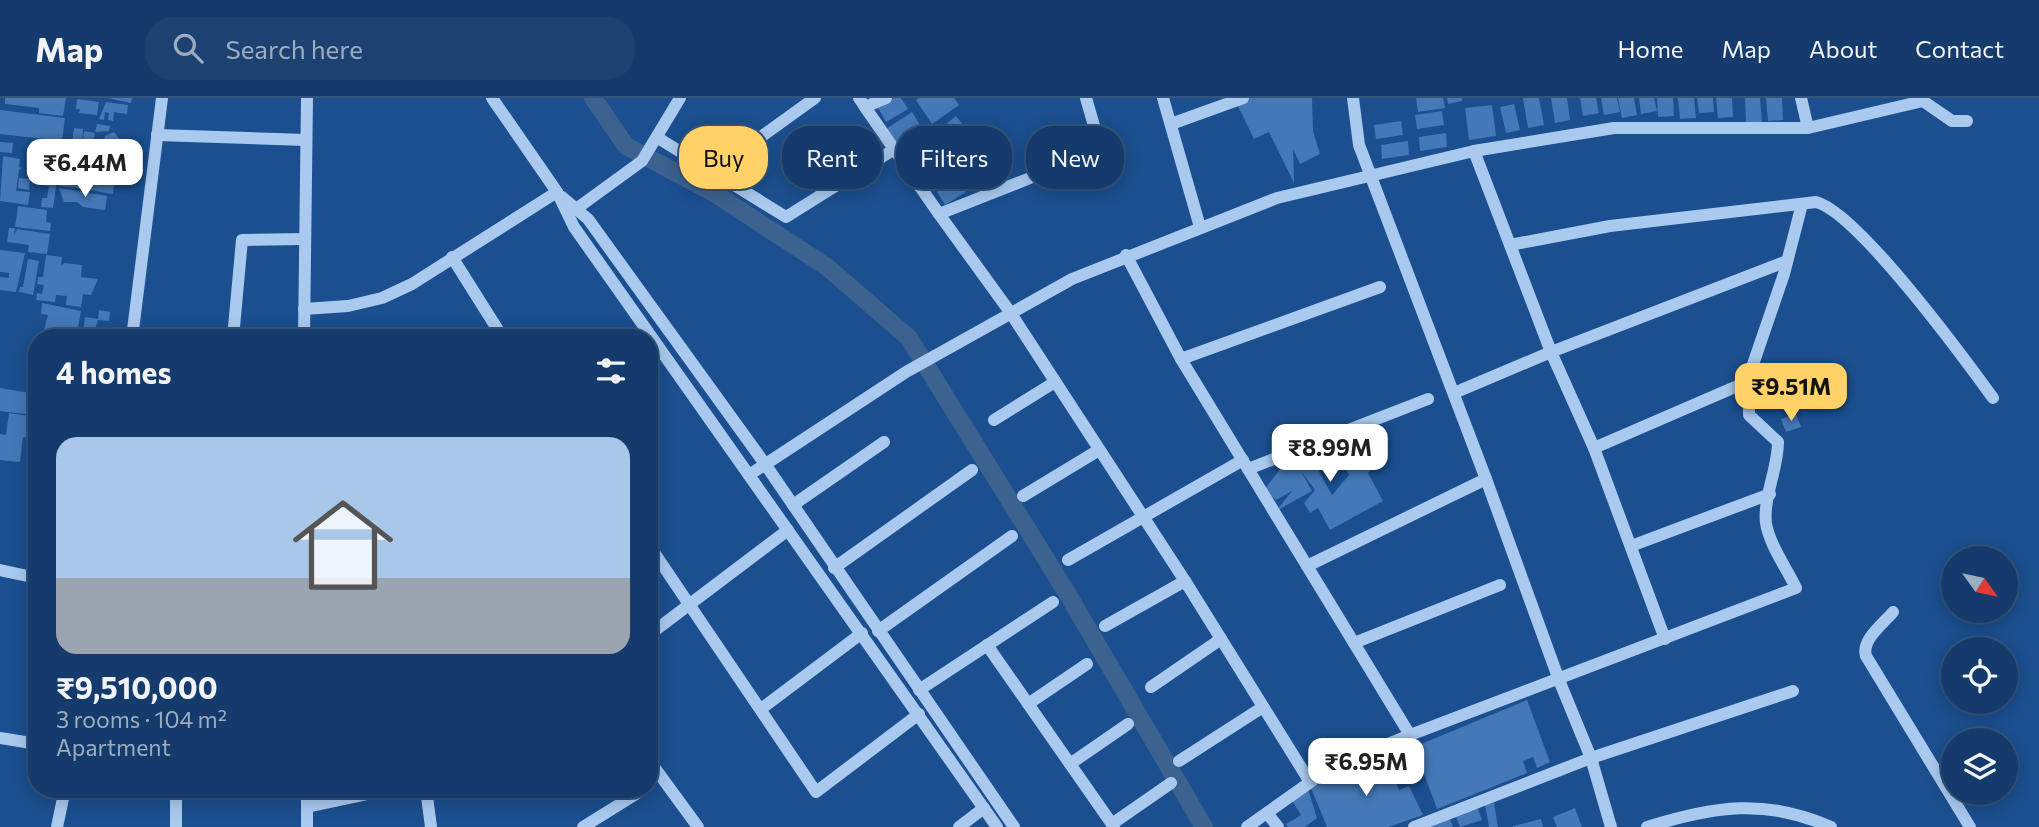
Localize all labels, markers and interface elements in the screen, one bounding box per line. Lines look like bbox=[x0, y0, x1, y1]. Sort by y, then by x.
search box bbox=[145, 17, 635, 80]
text: Map bbox=[35, 28, 103, 69]
icon: search bbox=[169, 29, 207, 67]
text: Search here bbox=[225, 33, 363, 64]
text: Home bbox=[1618, 34, 1684, 63]
text: Map bbox=[1722, 34, 1771, 63]
text: About bbox=[1809, 34, 1877, 63]
text: Contact bbox=[1915, 34, 2004, 63]
chip: Buy bbox=[679, 126, 768, 189]
chip: Rent bbox=[782, 126, 882, 189]
chip: Filters bbox=[896, 126, 1012, 189]
chip: New bbox=[1026, 126, 1124, 189]
pin: ₹6.44M bbox=[28, 140, 142, 199]
text: ₹6.44M bbox=[43, 148, 127, 176]
icon: filters bbox=[592, 352, 630, 390]
text: 4 homes bbox=[56, 353, 171, 390]
pin: ₹9.51M bbox=[1734, 364, 1848, 423]
text: ₹9.51M bbox=[1751, 372, 1831, 400]
pin: ₹8.99M bbox=[1273, 424, 1387, 484]
text: ₹8.99M bbox=[1288, 433, 1372, 461]
icon: home bbox=[280, 482, 406, 608]
north arrow bbox=[1941, 546, 2018, 623]
map controls bbox=[1941, 546, 2018, 805]
button: locate bbox=[1941, 637, 2018, 714]
text: ₹9,510,000 bbox=[56, 668, 218, 705]
text: 3 rooms · 104 m² bbox=[56, 705, 227, 733]
button: layers bbox=[1941, 728, 2018, 805]
text: Apartment bbox=[56, 733, 171, 761]
pin: ₹6.95M bbox=[1309, 738, 1423, 798]
text: ₹6.95M bbox=[1324, 747, 1408, 775]

